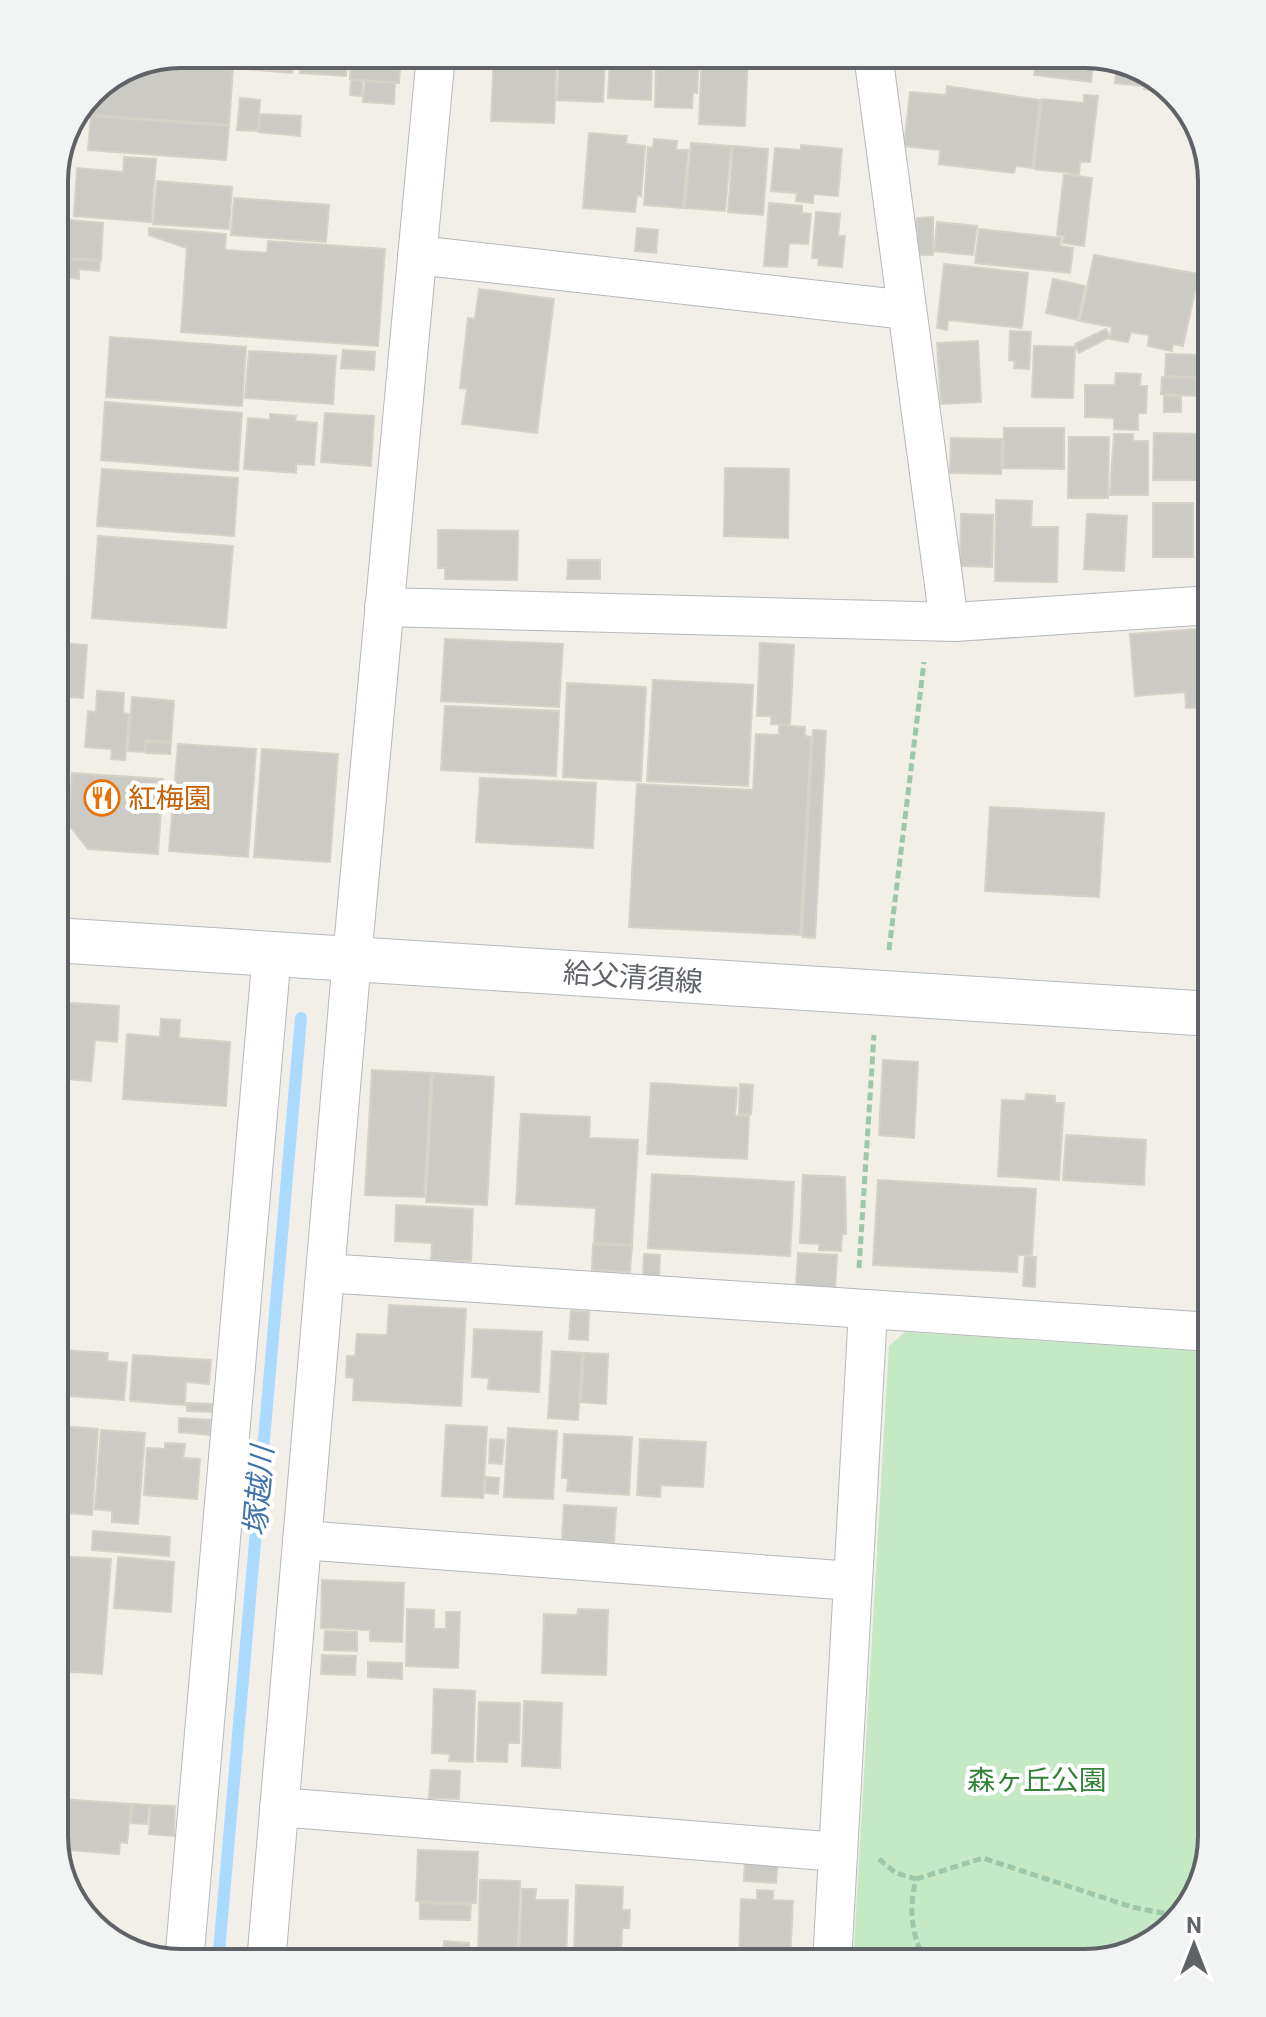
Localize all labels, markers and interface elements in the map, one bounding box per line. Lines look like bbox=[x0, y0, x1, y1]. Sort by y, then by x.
restaurant icon: 紅梅園 bbox=[83, 779, 121, 817]
place label: 紅梅園 bbox=[128, 782, 212, 815]
street label: 給父清須線 bbox=[562, 956, 704, 999]
water label: 塚越川 bbox=[237, 1442, 280, 1537]
park label: 森ヶ丘公園 bbox=[967, 1764, 1107, 1797]
north arrow bbox=[1154, 1905, 1234, 1985]
text: N bbox=[1186, 1913, 1202, 1938]

